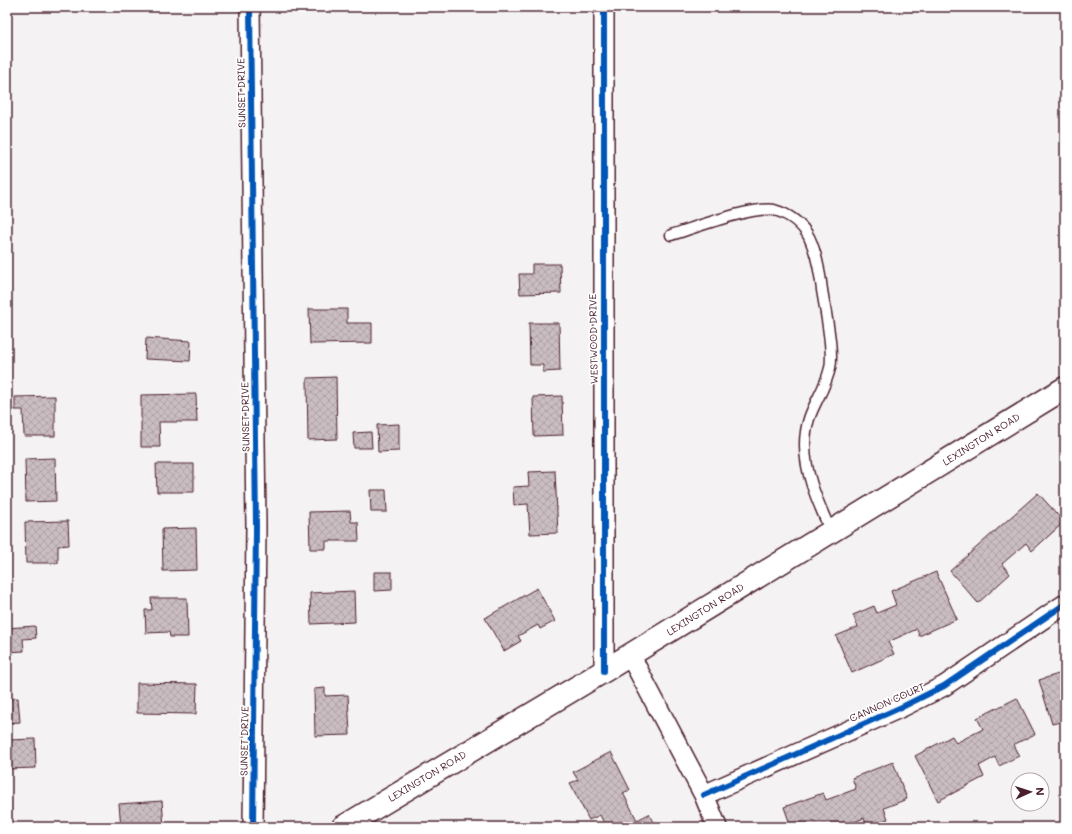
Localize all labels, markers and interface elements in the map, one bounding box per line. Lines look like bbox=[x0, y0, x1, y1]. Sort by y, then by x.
street label: SUNSET DRIVE bbox=[233, 58, 249, 128]
street label: WESTWOOD DRIVE bbox=[585, 294, 601, 384]
street label: SUNSET DRIVE bbox=[237, 382, 253, 452]
street label: LEXINGTON ROAD bbox=[940, 409, 1023, 469]
street label: LEXINGTON ROAD bbox=[664, 579, 747, 639]
street label: CANNON COURT bbox=[847, 679, 927, 725]
street label: SUNSET DRIVE bbox=[236, 706, 252, 776]
street label: LEXINGTON ROAD bbox=[385, 747, 469, 805]
north arrow bbox=[1010, 772, 1050, 812]
text: N bbox=[1033, 787, 1048, 796]

